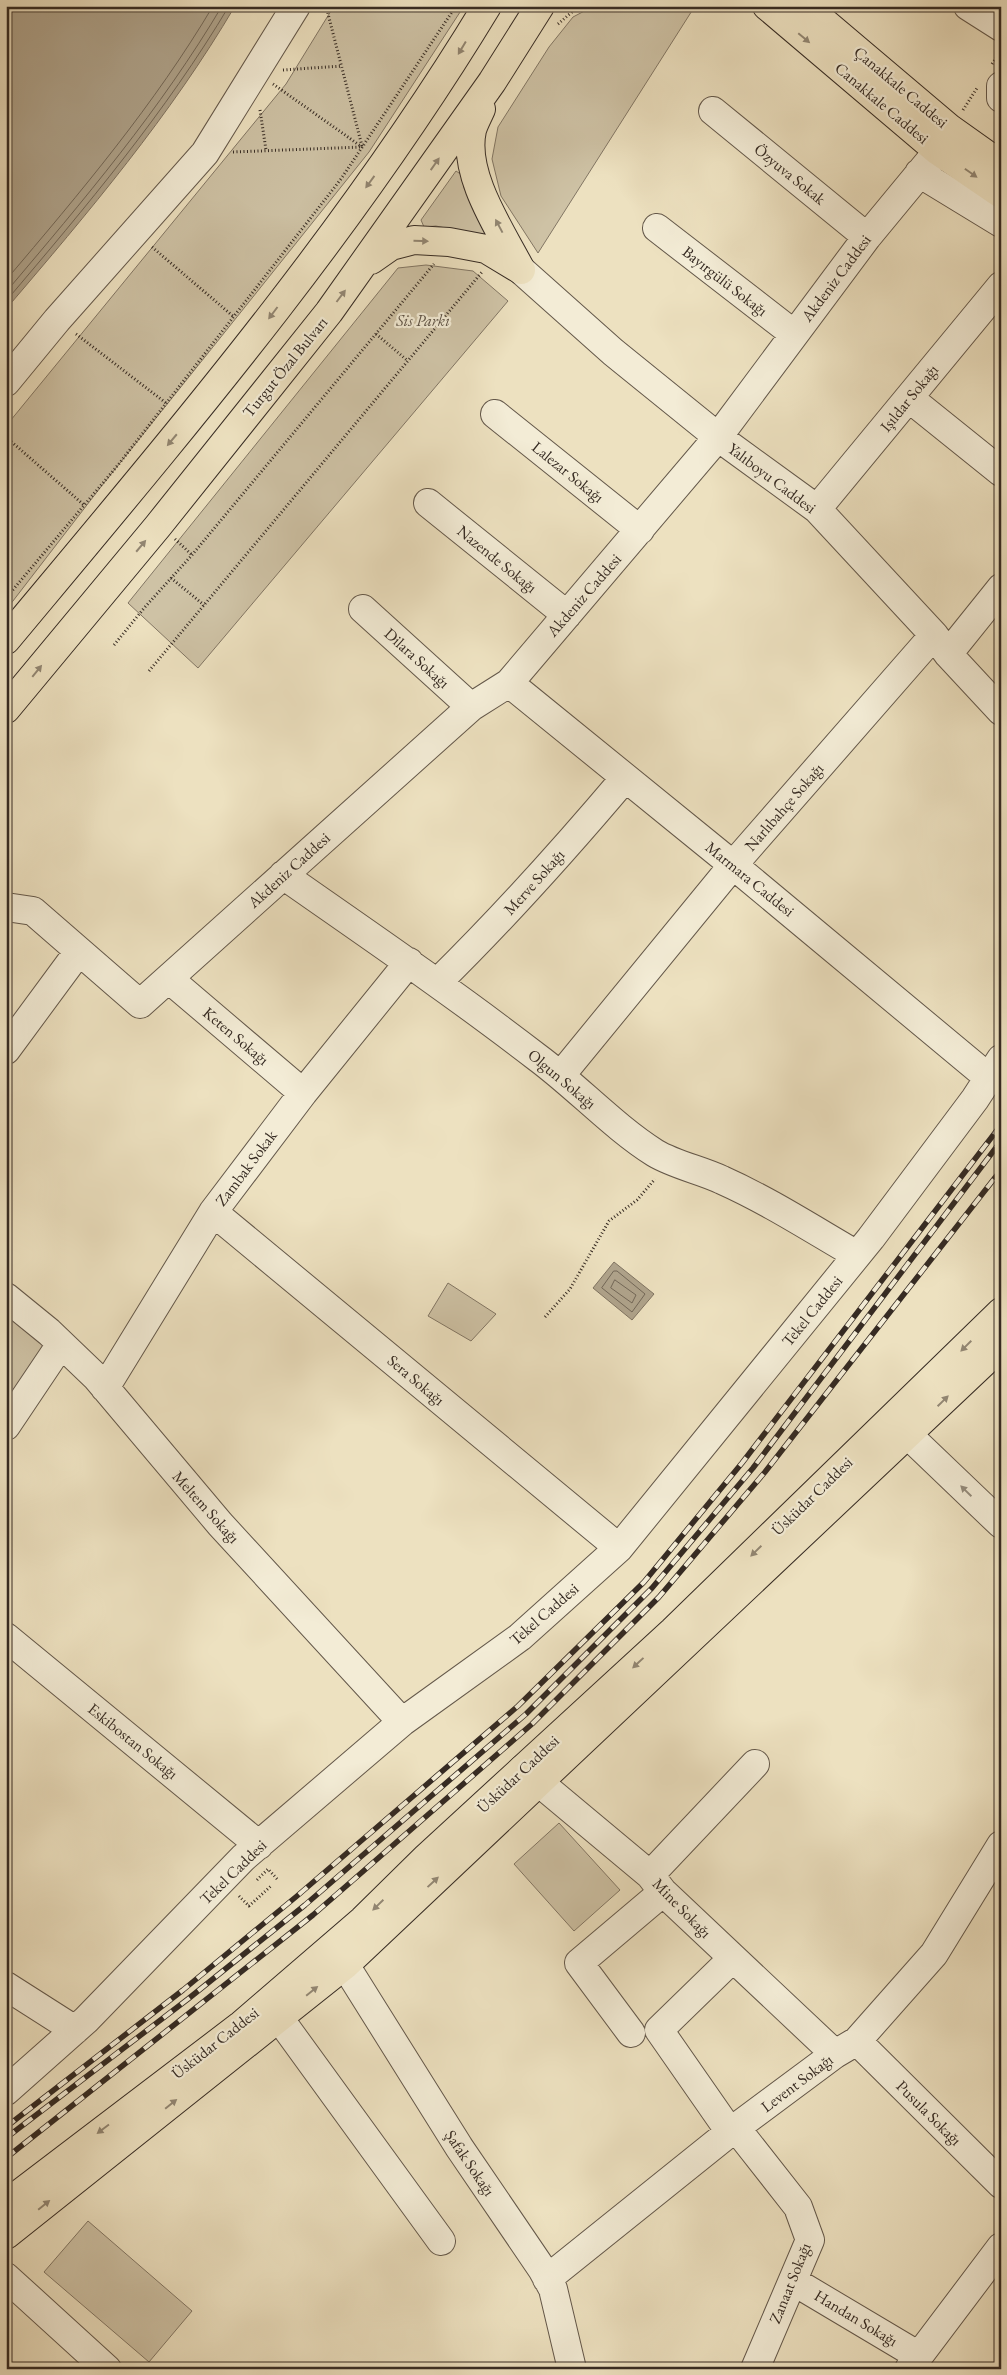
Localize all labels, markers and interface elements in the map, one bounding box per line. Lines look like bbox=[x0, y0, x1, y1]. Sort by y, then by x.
one-way arrow bbox=[797, 32, 810, 43]
one-way arrow bbox=[457, 41, 466, 54]
street label: Çanakkale Caddesi bbox=[850, 42, 952, 133]
street label: Canakkale Caddesi bbox=[831, 58, 933, 149]
street label: Özyuva Sokak bbox=[750, 139, 831, 210]
one-way arrow bbox=[430, 157, 440, 170]
one-way arrow bbox=[964, 168, 977, 178]
one-way arrow bbox=[365, 175, 376, 188]
one-way arrow bbox=[494, 219, 503, 233]
street label: Akdeniz Caddesi bbox=[796, 230, 876, 327]
one-way arrow bbox=[413, 237, 429, 245]
street label: Bayırgülü Sokağı bbox=[678, 241, 772, 321]
one-way arrow bbox=[335, 290, 346, 303]
one-way arrow bbox=[268, 306, 279, 319]
park label: Sis Parkı bbox=[395, 310, 450, 331]
street label: Turgut Özal Bulvarı bbox=[238, 312, 332, 422]
street label: Işıldar Sokağı bbox=[875, 360, 943, 436]
one-way arrow bbox=[167, 433, 178, 446]
street label: Lalezar Sokağı bbox=[528, 437, 608, 507]
street label: Yalıboyu Caddesi bbox=[724, 438, 820, 518]
street label: Nazende Sokağı bbox=[453, 520, 541, 598]
one-way arrow bbox=[135, 541, 147, 553]
street label: Akdeniz Caddesi bbox=[541, 549, 626, 642]
street label: Dilara Sokağı bbox=[380, 623, 454, 693]
one-way arrow bbox=[32, 665, 43, 678]
street label: Narlıbahçe Sokağı bbox=[740, 758, 828, 855]
street label: Akdeniz Caddesi bbox=[243, 827, 335, 913]
street label: Marmara Caddesi bbox=[701, 837, 799, 921]
street label: Merve Sokağı bbox=[499, 845, 569, 919]
street label: Keten Sokağı bbox=[199, 1002, 273, 1070]
street label: Olgun Sokağı bbox=[523, 1044, 601, 1114]
street label: Zambak Sokak bbox=[211, 1125, 282, 1210]
street label: Tekel Caddesi bbox=[777, 1271, 847, 1351]
one-way arrow bbox=[960, 1340, 972, 1352]
street label: Sera Sokağı bbox=[383, 1350, 449, 1410]
one-way arrow bbox=[936, 1396, 948, 1408]
street label: Üsküdar Caddesi bbox=[767, 1452, 857, 1540]
street label: Meltem Sokağı bbox=[168, 1466, 244, 1548]
one-way arrow bbox=[960, 1485, 972, 1497]
one-way arrow bbox=[750, 1545, 762, 1557]
street label: Tekel Caddesi bbox=[505, 1578, 583, 1650]
one-way arrow bbox=[633, 1657, 645, 1669]
street label: Eskibostan Sokağı bbox=[84, 1698, 182, 1784]
street label: Üsküdar Caddesi bbox=[472, 1730, 564, 1818]
street label: Tekel Caddesi bbox=[195, 1835, 271, 1909]
street label: Mine Sokağı bbox=[648, 1873, 716, 1943]
one-way arrow bbox=[426, 1876, 438, 1888]
one-way arrow bbox=[373, 1899, 385, 1911]
one-way arrow bbox=[305, 1986, 318, 1997]
street label: Üsküdar Caddesi bbox=[167, 2002, 263, 2084]
street label: Levent Sokağı bbox=[757, 2049, 837, 2117]
street label: Pusula Sokağı bbox=[892, 2076, 966, 2150]
one-way arrow bbox=[165, 2098, 178, 2109]
one-way arrow bbox=[96, 2124, 110, 2134]
street label: Şafak Sokağı bbox=[440, 2126, 500, 2200]
one-way arrow bbox=[38, 2200, 51, 2210]
street label: Zanaat Sokağı bbox=[764, 2239, 816, 2327]
street label: Handan Sokağı bbox=[810, 2285, 902, 2351]

